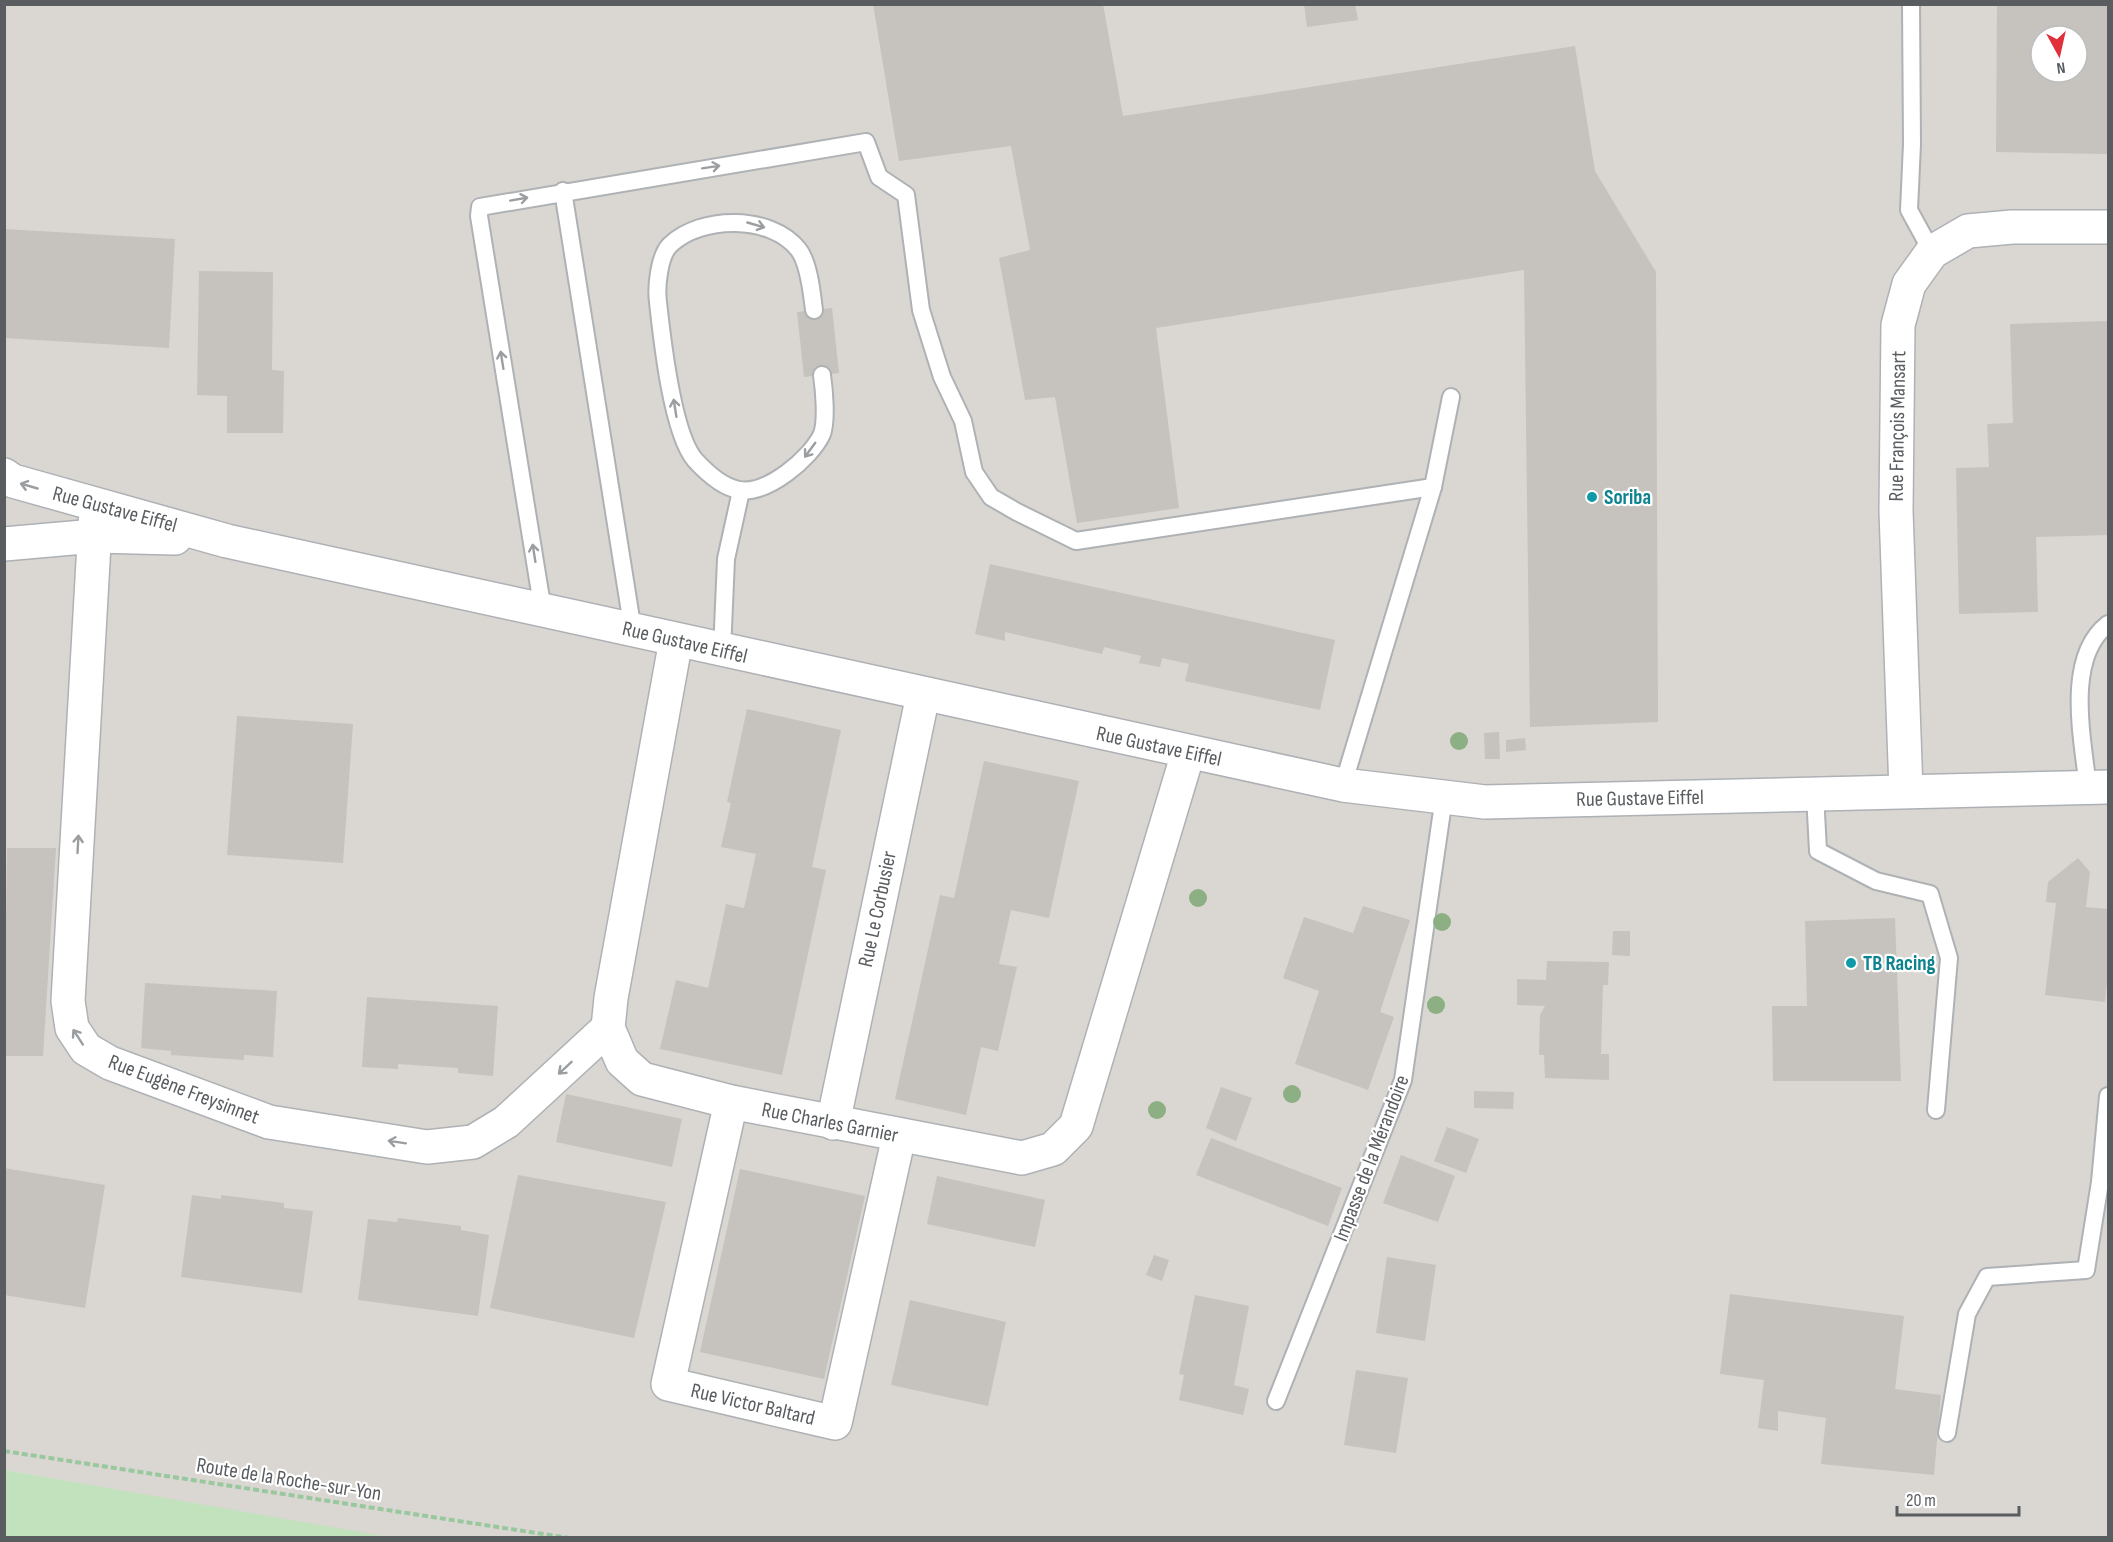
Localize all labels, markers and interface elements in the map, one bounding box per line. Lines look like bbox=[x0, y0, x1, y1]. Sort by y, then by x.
north arrow bbox=[2029, 24, 2089, 84]
text: N bbox=[2055, 57, 2066, 77]
one-way arrow bbox=[701, 162, 721, 173]
one-way arrow bbox=[508, 193, 528, 204]
one-way arrow bbox=[746, 220, 765, 231]
one-way arrow bbox=[497, 351, 508, 371]
street label: Rue François Mansart bbox=[1884, 351, 1911, 501]
one-way arrow bbox=[669, 399, 680, 419]
one-way arrow bbox=[803, 442, 816, 458]
one-way arrow bbox=[20, 480, 39, 491]
street label: Rue Gustave Eiffel bbox=[50, 481, 180, 538]
place label: Soriba bbox=[1604, 485, 1651, 510]
marker: Soriba bbox=[1585, 490, 1599, 504]
one-way arrow bbox=[528, 543, 539, 563]
street label: Rue Gustave Eiffel bbox=[620, 616, 750, 669]
street label: Rue Gustave Eiffel bbox=[1094, 721, 1224, 772]
street label: Rue Gustave Eiffel bbox=[1576, 785, 1704, 812]
one-way arrow bbox=[72, 834, 83, 854]
street label: Rue Le Corbusier bbox=[853, 849, 902, 969]
place label: TB Racing bbox=[1863, 951, 1936, 976]
marker: TB Racing bbox=[1844, 956, 1858, 970]
one-way arrow bbox=[72, 1029, 84, 1045]
street label: Rue Eugène Freysinnet bbox=[105, 1049, 263, 1130]
one-way arrow bbox=[558, 1061, 573, 1075]
street label: Impasse de la Mérandoire bbox=[1328, 1071, 1415, 1245]
street label: Rue Charles Garnier bbox=[759, 1097, 900, 1148]
one-way arrow bbox=[388, 1137, 408, 1148]
street label: Rue Victor Baltard bbox=[688, 1378, 817, 1431]
street label: Route de la Roche-sur-Yon bbox=[195, 1453, 383, 1506]
scale bar bbox=[1897, 1479, 2018, 1517]
text: 20 m bbox=[1906, 1490, 1936, 1511]

